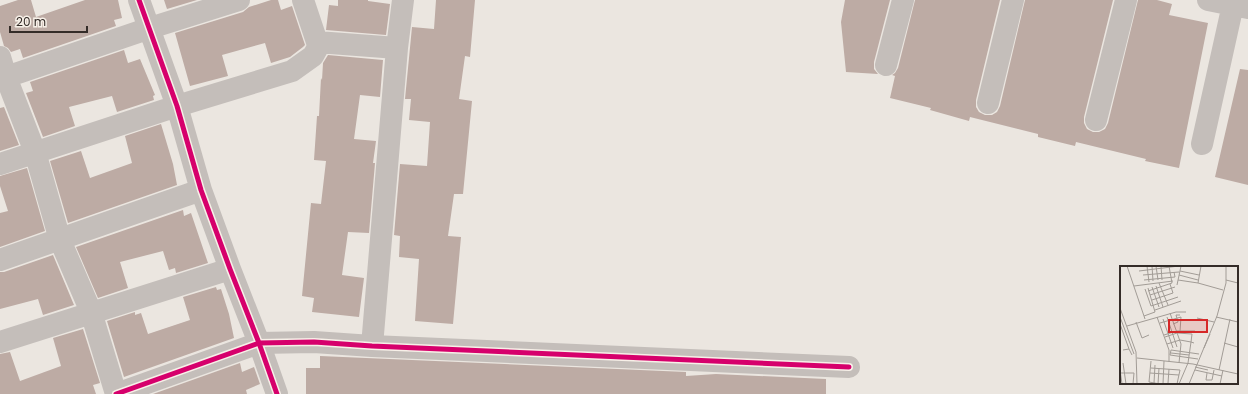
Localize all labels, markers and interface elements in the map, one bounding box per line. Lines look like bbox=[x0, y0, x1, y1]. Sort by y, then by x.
scale bar bbox=[10, 8, 87, 34]
text: 20 m bbox=[16, 13, 46, 30]
inset map bbox=[1120, 266, 1238, 384]

